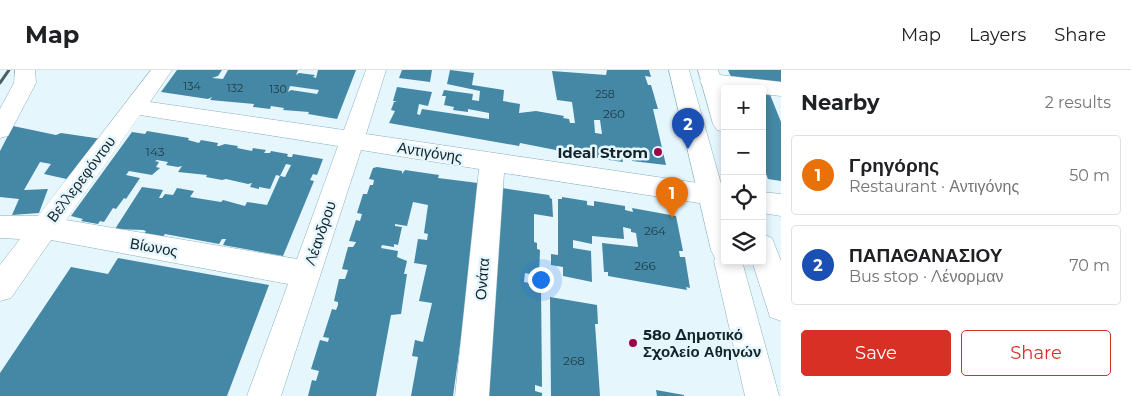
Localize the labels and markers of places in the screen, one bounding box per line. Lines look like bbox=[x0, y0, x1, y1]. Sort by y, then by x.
pin: 2 bbox=[672, 108, 704, 149]
place label: Ideal Strom bbox=[557, 143, 648, 162]
marker: Ideal Strom bbox=[652, 146, 664, 158]
pin: 1 bbox=[656, 177, 688, 218]
place label: 58ο Δημοτικό Σχολείο Αθηνών bbox=[643, 325, 761, 361]
marker: 58ο Δημοτικό Σχολείο Αθηνών bbox=[627, 337, 639, 349]

